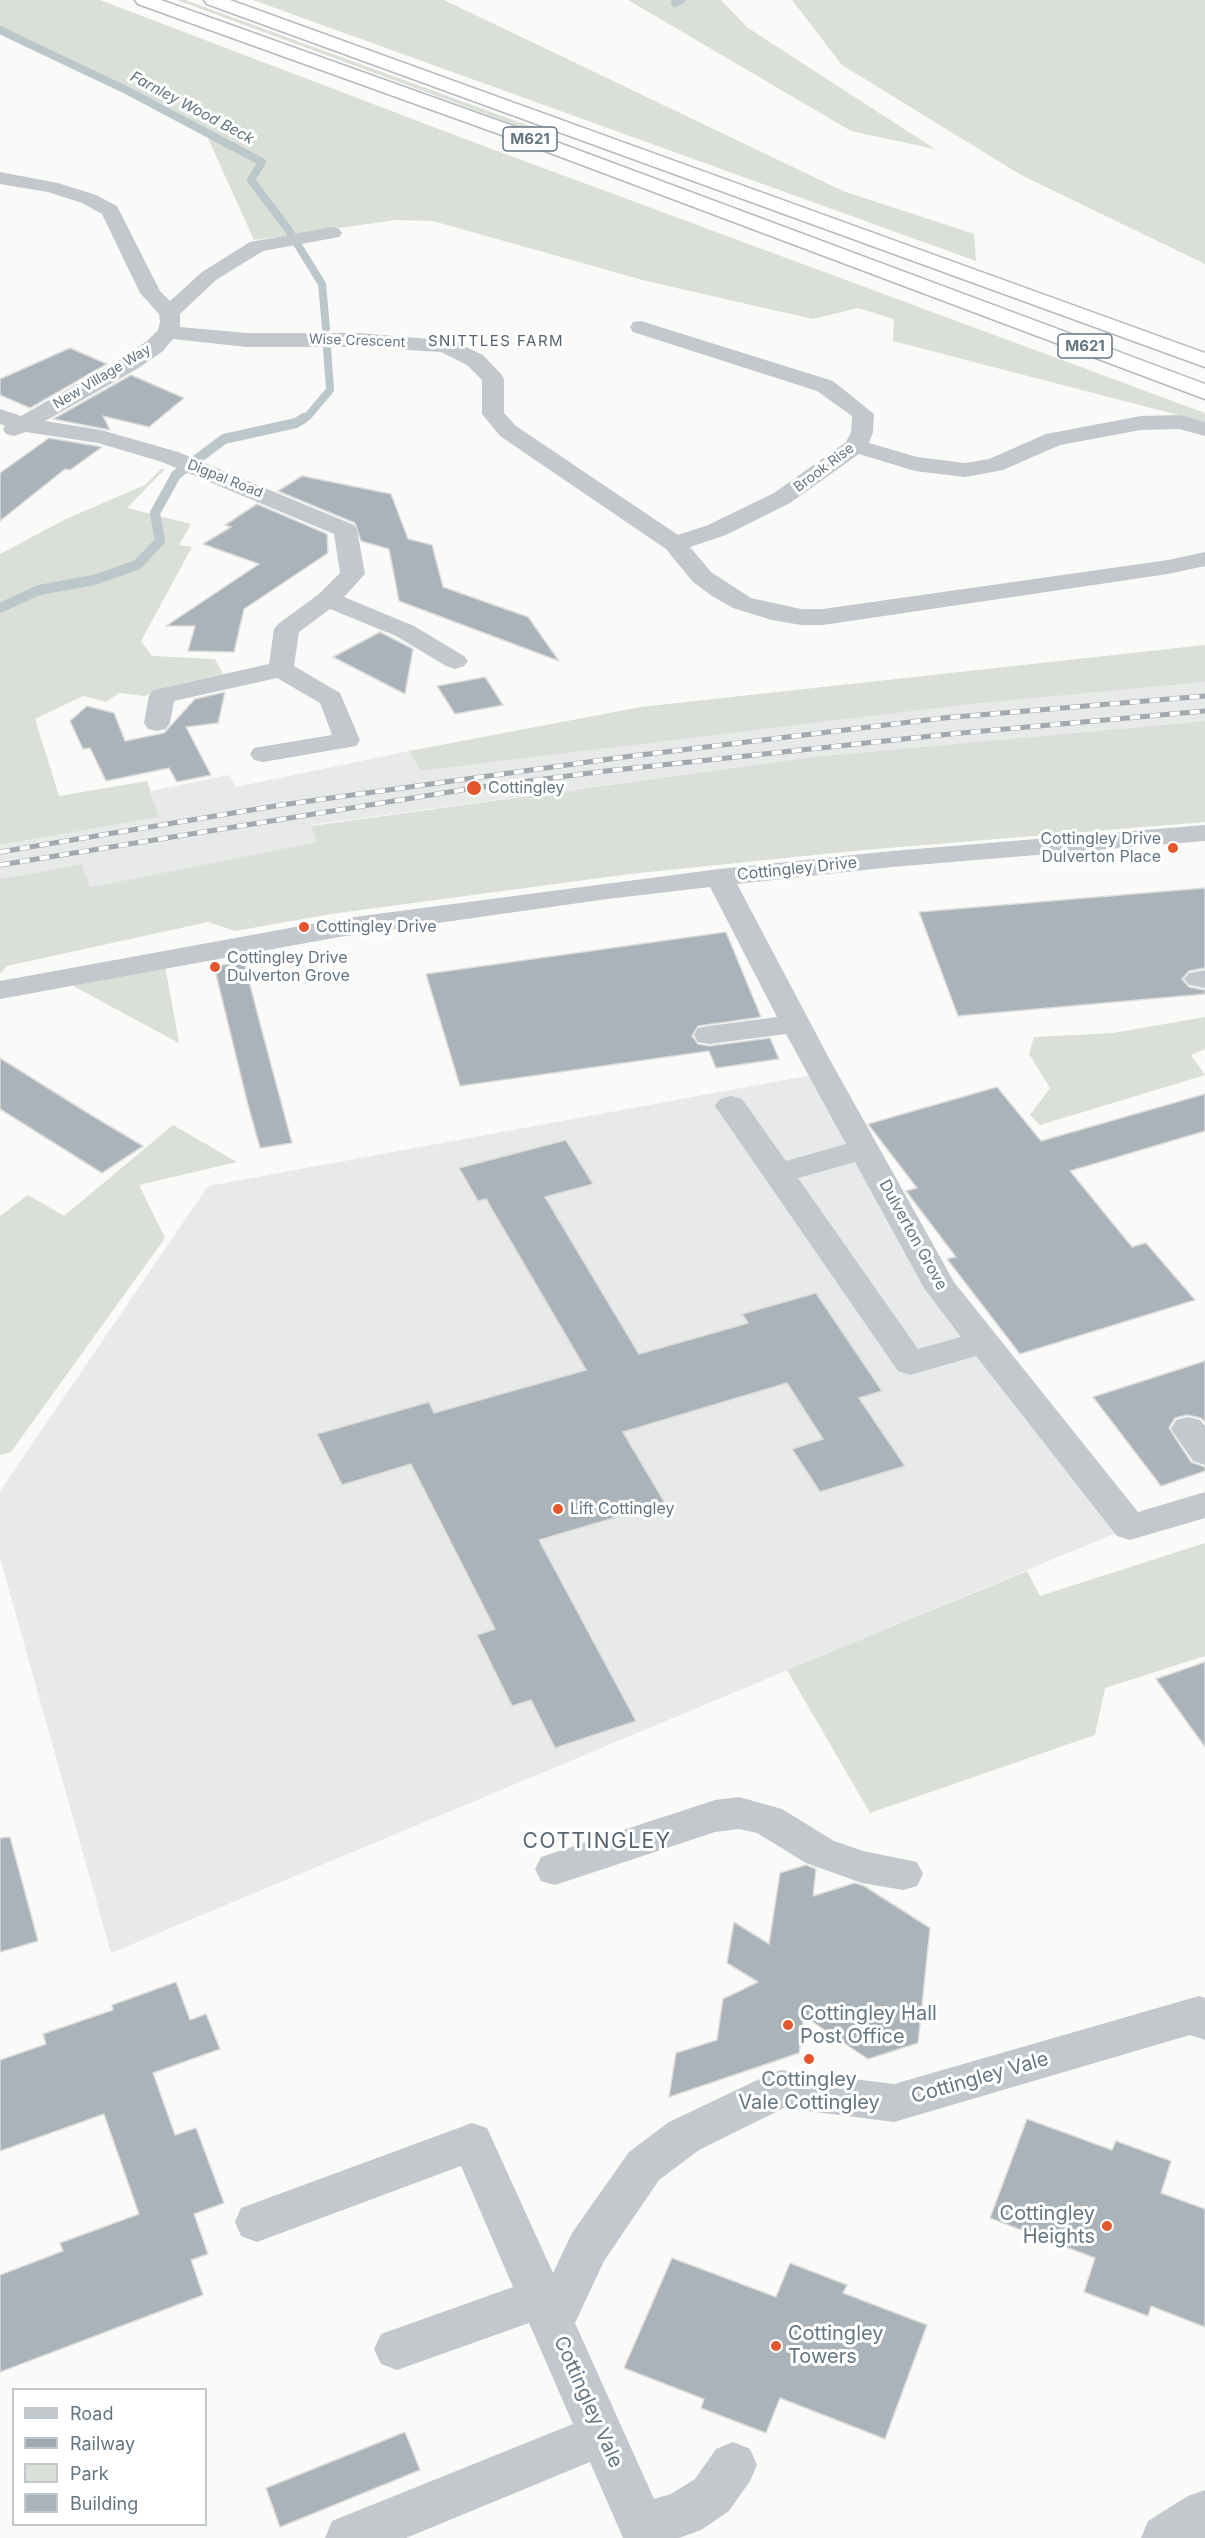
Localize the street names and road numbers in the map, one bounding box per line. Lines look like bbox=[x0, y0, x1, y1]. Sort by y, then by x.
road number: M621 bbox=[503, 127, 557, 151]
street label: Wise Crescent bbox=[308, 331, 406, 351]
road number: M621 bbox=[1058, 334, 1112, 358]
street label: New Village Way bbox=[50, 341, 154, 413]
street label: Brook Rise bbox=[791, 440, 857, 496]
street label: Digpal Road bbox=[185, 456, 265, 502]
street label: Cottingley Drive bbox=[736, 853, 858, 885]
street label: Dulverton Grove bbox=[875, 1177, 951, 1293]
street label: Cottingley Vale bbox=[909, 2047, 1051, 2109]
street label: Cottingley Vale bbox=[548, 2332, 628, 2472]

